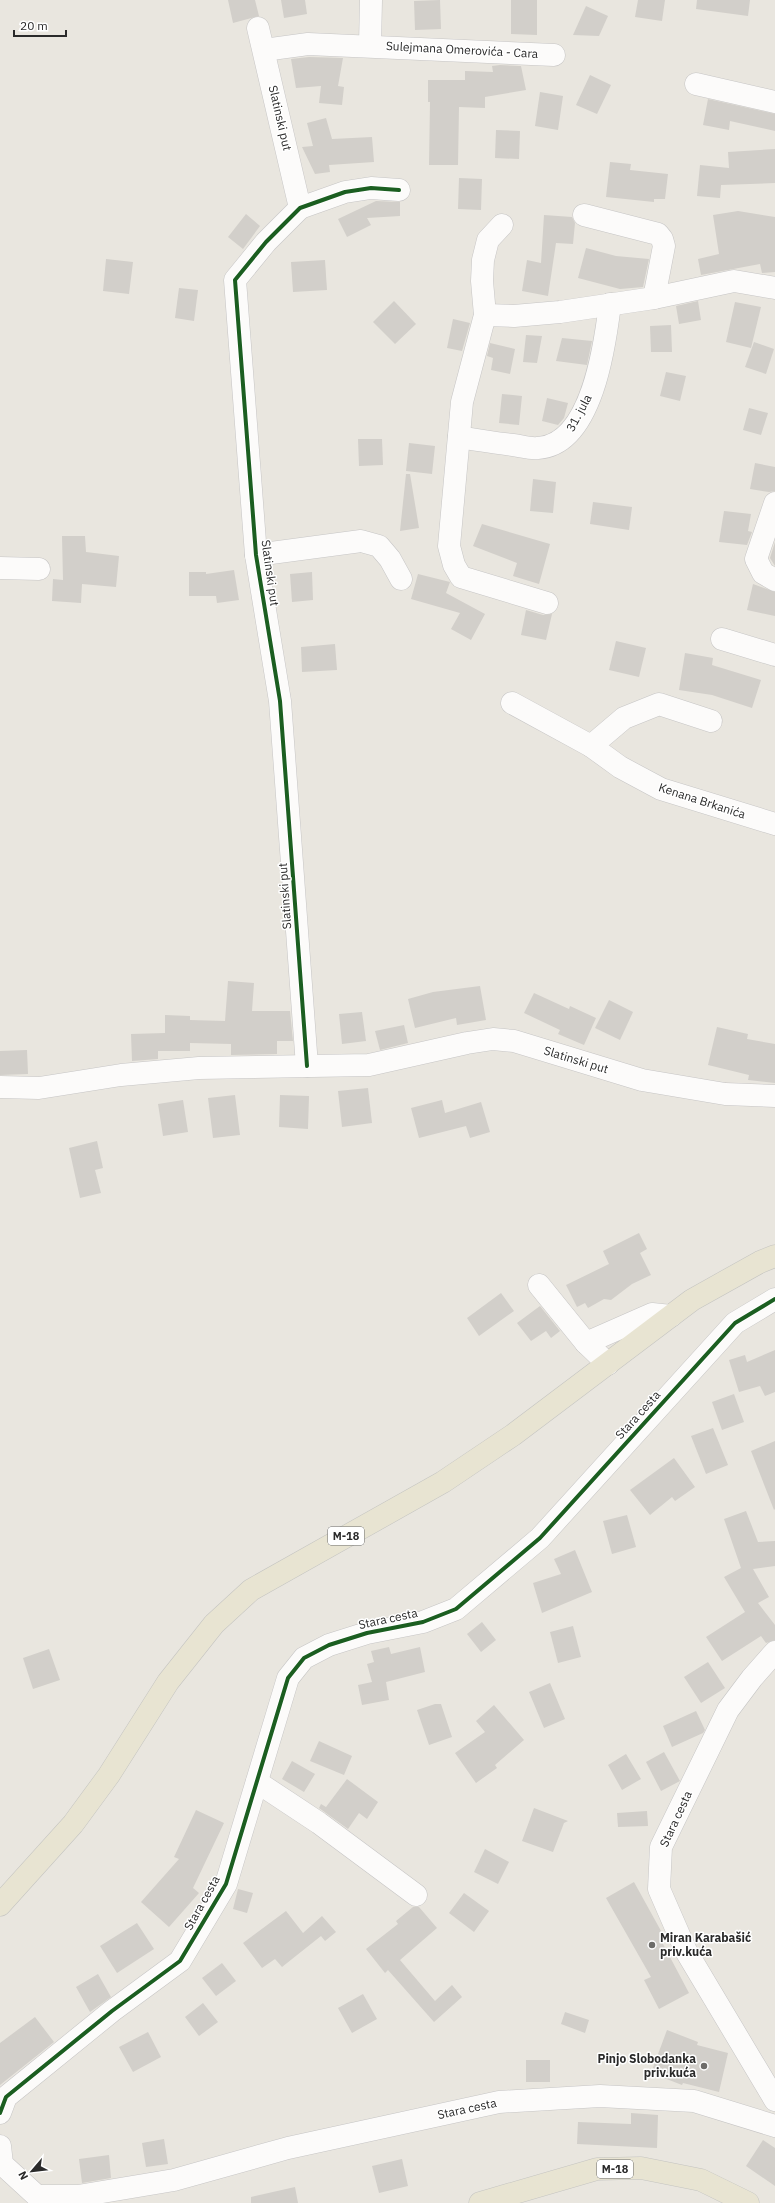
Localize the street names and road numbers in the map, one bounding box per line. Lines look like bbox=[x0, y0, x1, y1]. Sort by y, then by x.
street label: Sulejmana Omerovića - Cara bbox=[385, 38, 539, 61]
street label: Slatinski put bbox=[266, 84, 295, 152]
street label: 31. jula bbox=[563, 391, 595, 434]
street label: Slatinski put bbox=[258, 539, 283, 607]
street label: Kenana Brkanića bbox=[657, 779, 748, 822]
street label: Slatinski put bbox=[275, 862, 294, 930]
street label: Slatinski put bbox=[542, 1043, 610, 1076]
street label: Stara cesta bbox=[612, 1387, 664, 1442]
road number: M-18 bbox=[328, 1527, 364, 1545]
street label: Stara cesta bbox=[357, 1605, 419, 1632]
street label: Stara cesta bbox=[656, 1788, 695, 1849]
street label: Stara cesta bbox=[180, 1872, 223, 1933]
street label: Stara cesta bbox=[436, 2095, 498, 2122]
road number: M-18 bbox=[597, 2160, 633, 2178]

